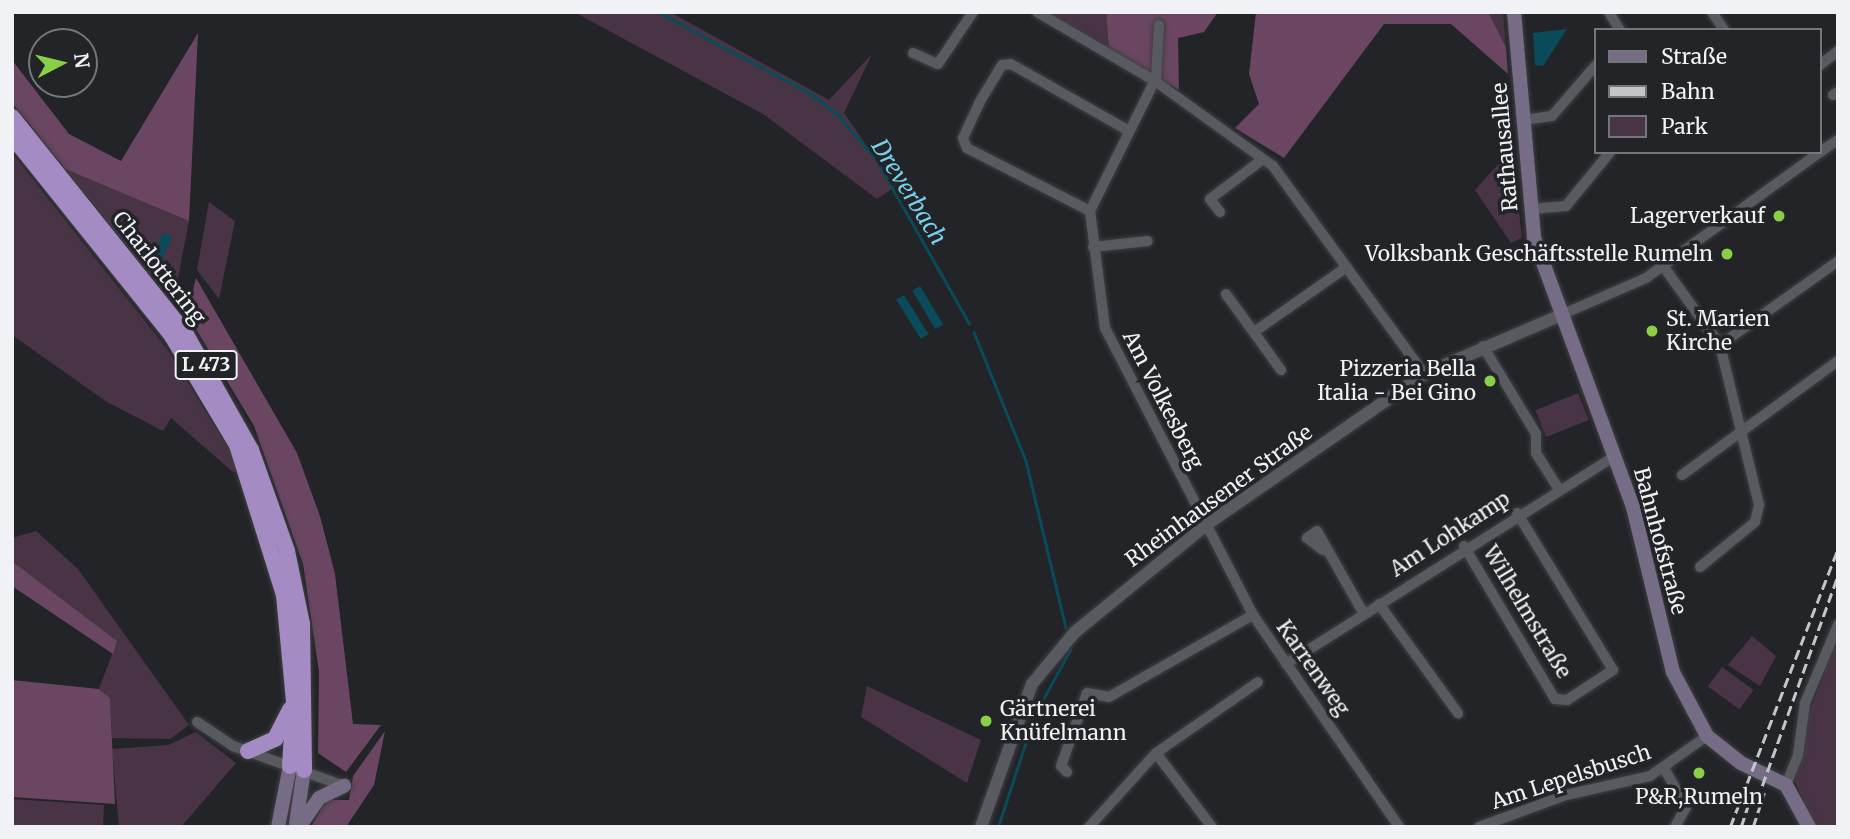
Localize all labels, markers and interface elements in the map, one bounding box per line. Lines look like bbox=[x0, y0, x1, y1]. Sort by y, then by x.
north arrow bbox=[28, 28, 98, 98]
legend bbox=[1594, 28, 1822, 154]
text: Straße bbox=[1661, 43, 1727, 70]
text: N bbox=[69, 52, 95, 70]
text: Bahn bbox=[1661, 78, 1715, 105]
street label: Rathausallee bbox=[1487, 82, 1523, 212]
text: Park bbox=[1661, 113, 1708, 140]
water label: Dreverbach bbox=[866, 134, 952, 250]
place label: Lagerverkauf bbox=[1630, 203, 1765, 229]
street label: Charlottering bbox=[107, 207, 211, 329]
marker: Lagerverkauf bbox=[1771, 208, 1787, 224]
place label: Volksbank Geschäftsstelle Rumeln bbox=[1365, 241, 1713, 267]
marker: Volksbank Geschäftsstelle Rumeln bbox=[1719, 246, 1735, 262]
place label: St. Marien Kirche bbox=[1666, 306, 1770, 356]
marker: St. Marien Kirche bbox=[1644, 323, 1660, 339]
street label: Am Volkesberg bbox=[1117, 327, 1209, 473]
road number: L 473 bbox=[174, 350, 238, 380]
place label: Pizzeria Bella Italia - Bei Gino bbox=[1317, 356, 1476, 406]
marker: Pizzeria Bella Italia - Bei Gino bbox=[1482, 373, 1498, 389]
street label: Rheinhausener Straße bbox=[1121, 420, 1317, 572]
street label: Bahnhofstraße bbox=[1628, 465, 1692, 617]
street label: Am Lohkamp bbox=[1385, 486, 1515, 582]
street label: Wilhelmstraße bbox=[1478, 541, 1576, 683]
street label: Karrenweg bbox=[1271, 615, 1355, 721]
place label: Gärtnerei Knüfelmann bbox=[1000, 696, 1127, 746]
marker: Gärtnerei Knüfelmann bbox=[978, 713, 994, 729]
street label: Am Lepelsbusch bbox=[1488, 739, 1654, 815]
marker: P&R,Rumeln bbox=[1691, 765, 1707, 781]
place label: P&R,Rumeln bbox=[1635, 784, 1763, 810]

